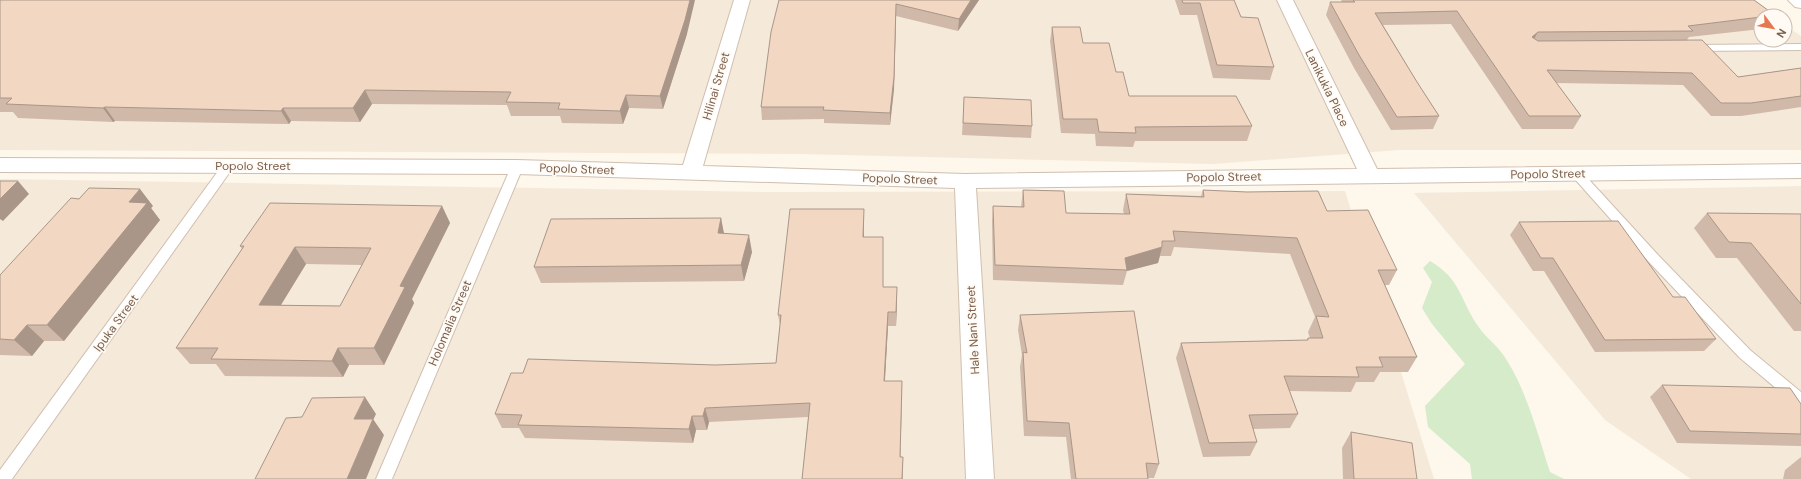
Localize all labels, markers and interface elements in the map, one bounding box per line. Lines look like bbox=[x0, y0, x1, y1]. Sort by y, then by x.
north arrow bbox=[1753, 8, 1793, 48]
text: N bbox=[1773, 26, 1790, 40]
street label: Lanikukia Place bbox=[1301, 47, 1353, 129]
street label: Hilinai Street bbox=[699, 50, 733, 122]
street label: Popolo Street bbox=[215, 158, 291, 174]
street label: Popolo Street bbox=[539, 160, 615, 178]
street label: Popolo Street bbox=[1510, 165, 1586, 183]
street label: Popolo Street bbox=[1186, 168, 1262, 186]
street label: Popolo Street bbox=[862, 170, 938, 188]
street label: Holomalia Street bbox=[425, 277, 475, 368]
street label: Hale Nani Street bbox=[963, 285, 983, 375]
street label: Ipuka Street bbox=[90, 291, 142, 355]

